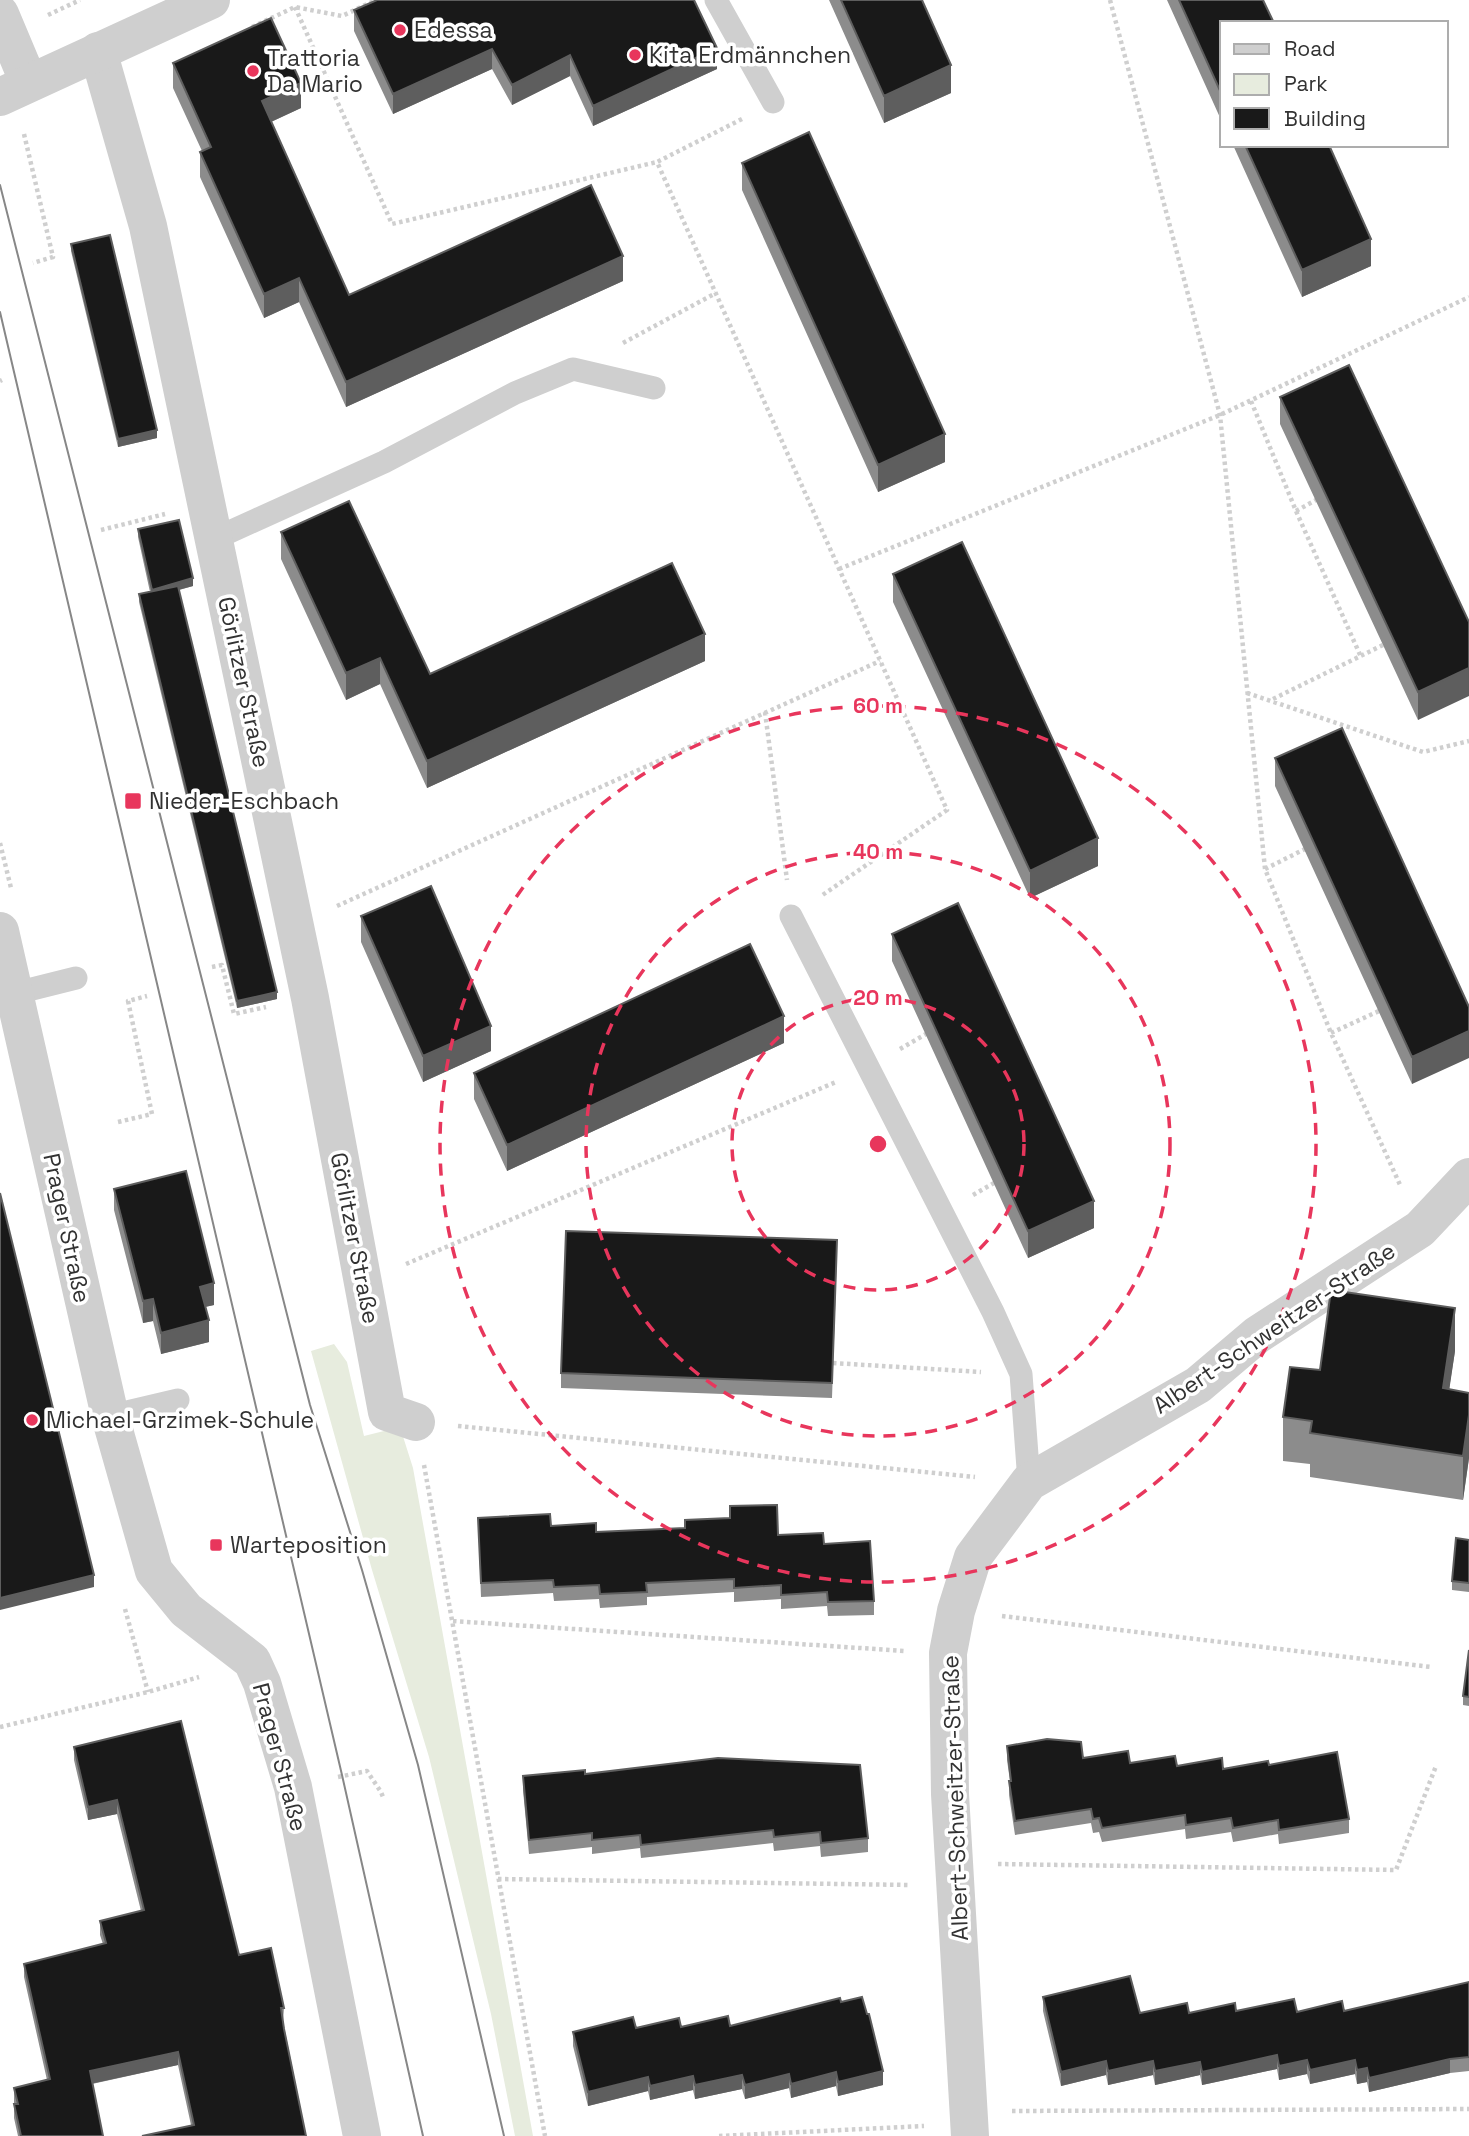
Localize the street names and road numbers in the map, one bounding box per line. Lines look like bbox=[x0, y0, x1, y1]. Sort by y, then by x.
street label: Görlitzer Straße bbox=[211, 594, 277, 770]
street label: Prager Straße bbox=[37, 1150, 97, 1306]
street label: Görlitzer Straße bbox=[324, 1150, 386, 1326]
street label: Albert-Schweitzer-Straße bbox=[1147, 1236, 1401, 1420]
street label: Albert-Schweitzer-Straße bbox=[935, 1655, 975, 1941]
street label: Prager Straße bbox=[246, 1680, 314, 1834]

